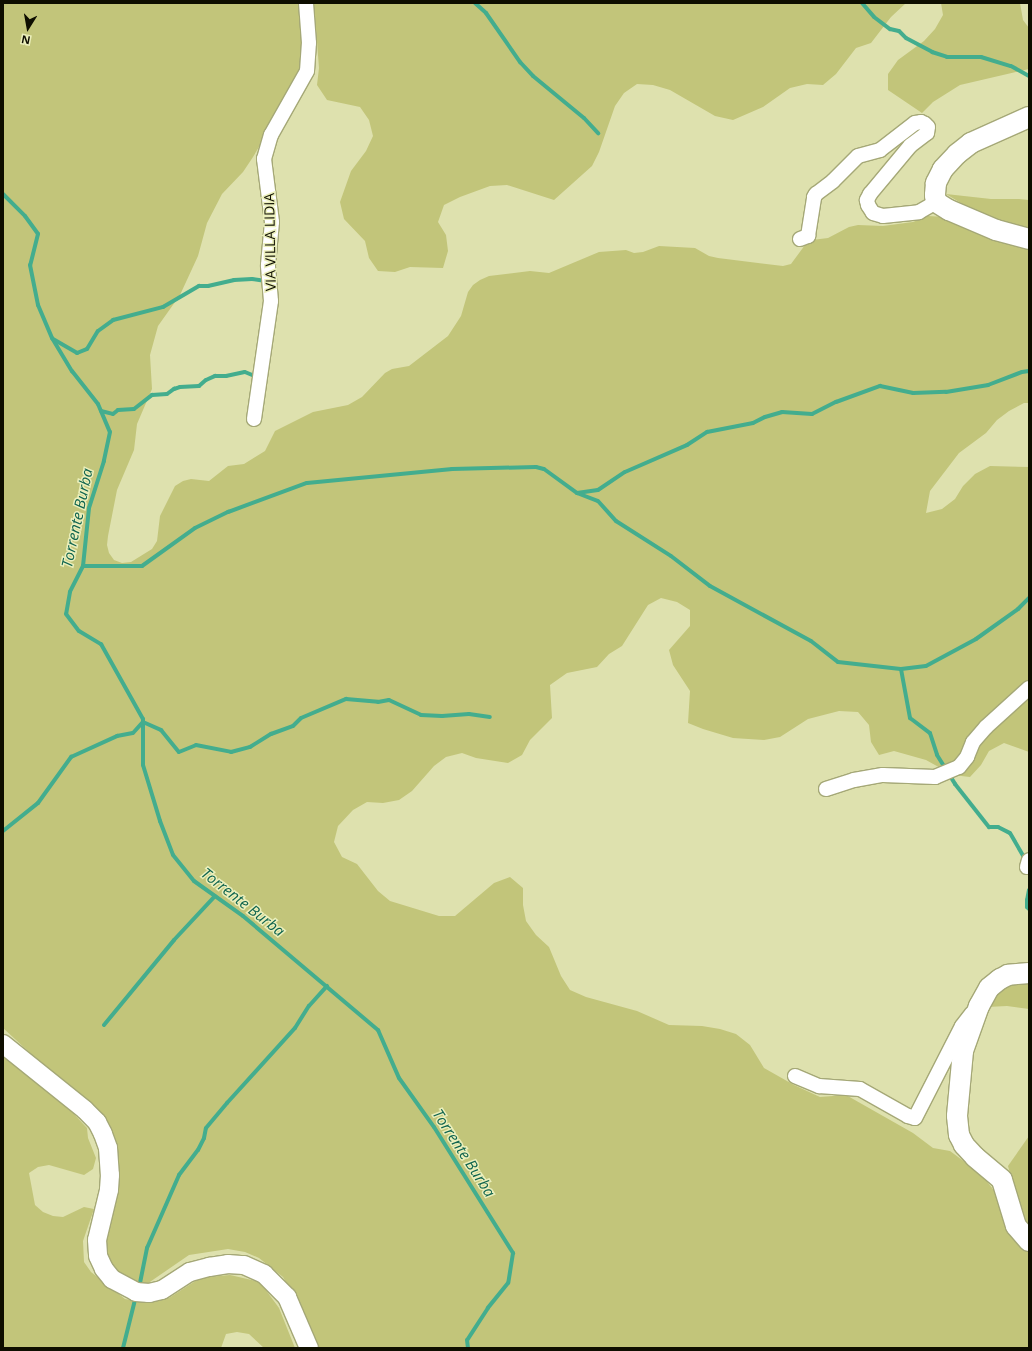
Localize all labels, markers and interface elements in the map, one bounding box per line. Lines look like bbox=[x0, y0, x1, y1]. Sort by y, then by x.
north arrow bbox=[8, 8, 48, 48]
text: N bbox=[20, 32, 31, 48]
street label: VIA VILLA LIDIA bbox=[261, 193, 279, 291]
water label: Torrente Burba bbox=[58, 467, 96, 569]
water label: Torrente Burba bbox=[198, 864, 288, 940]
water label: Torrente Burba bbox=[429, 1106, 499, 1200]

